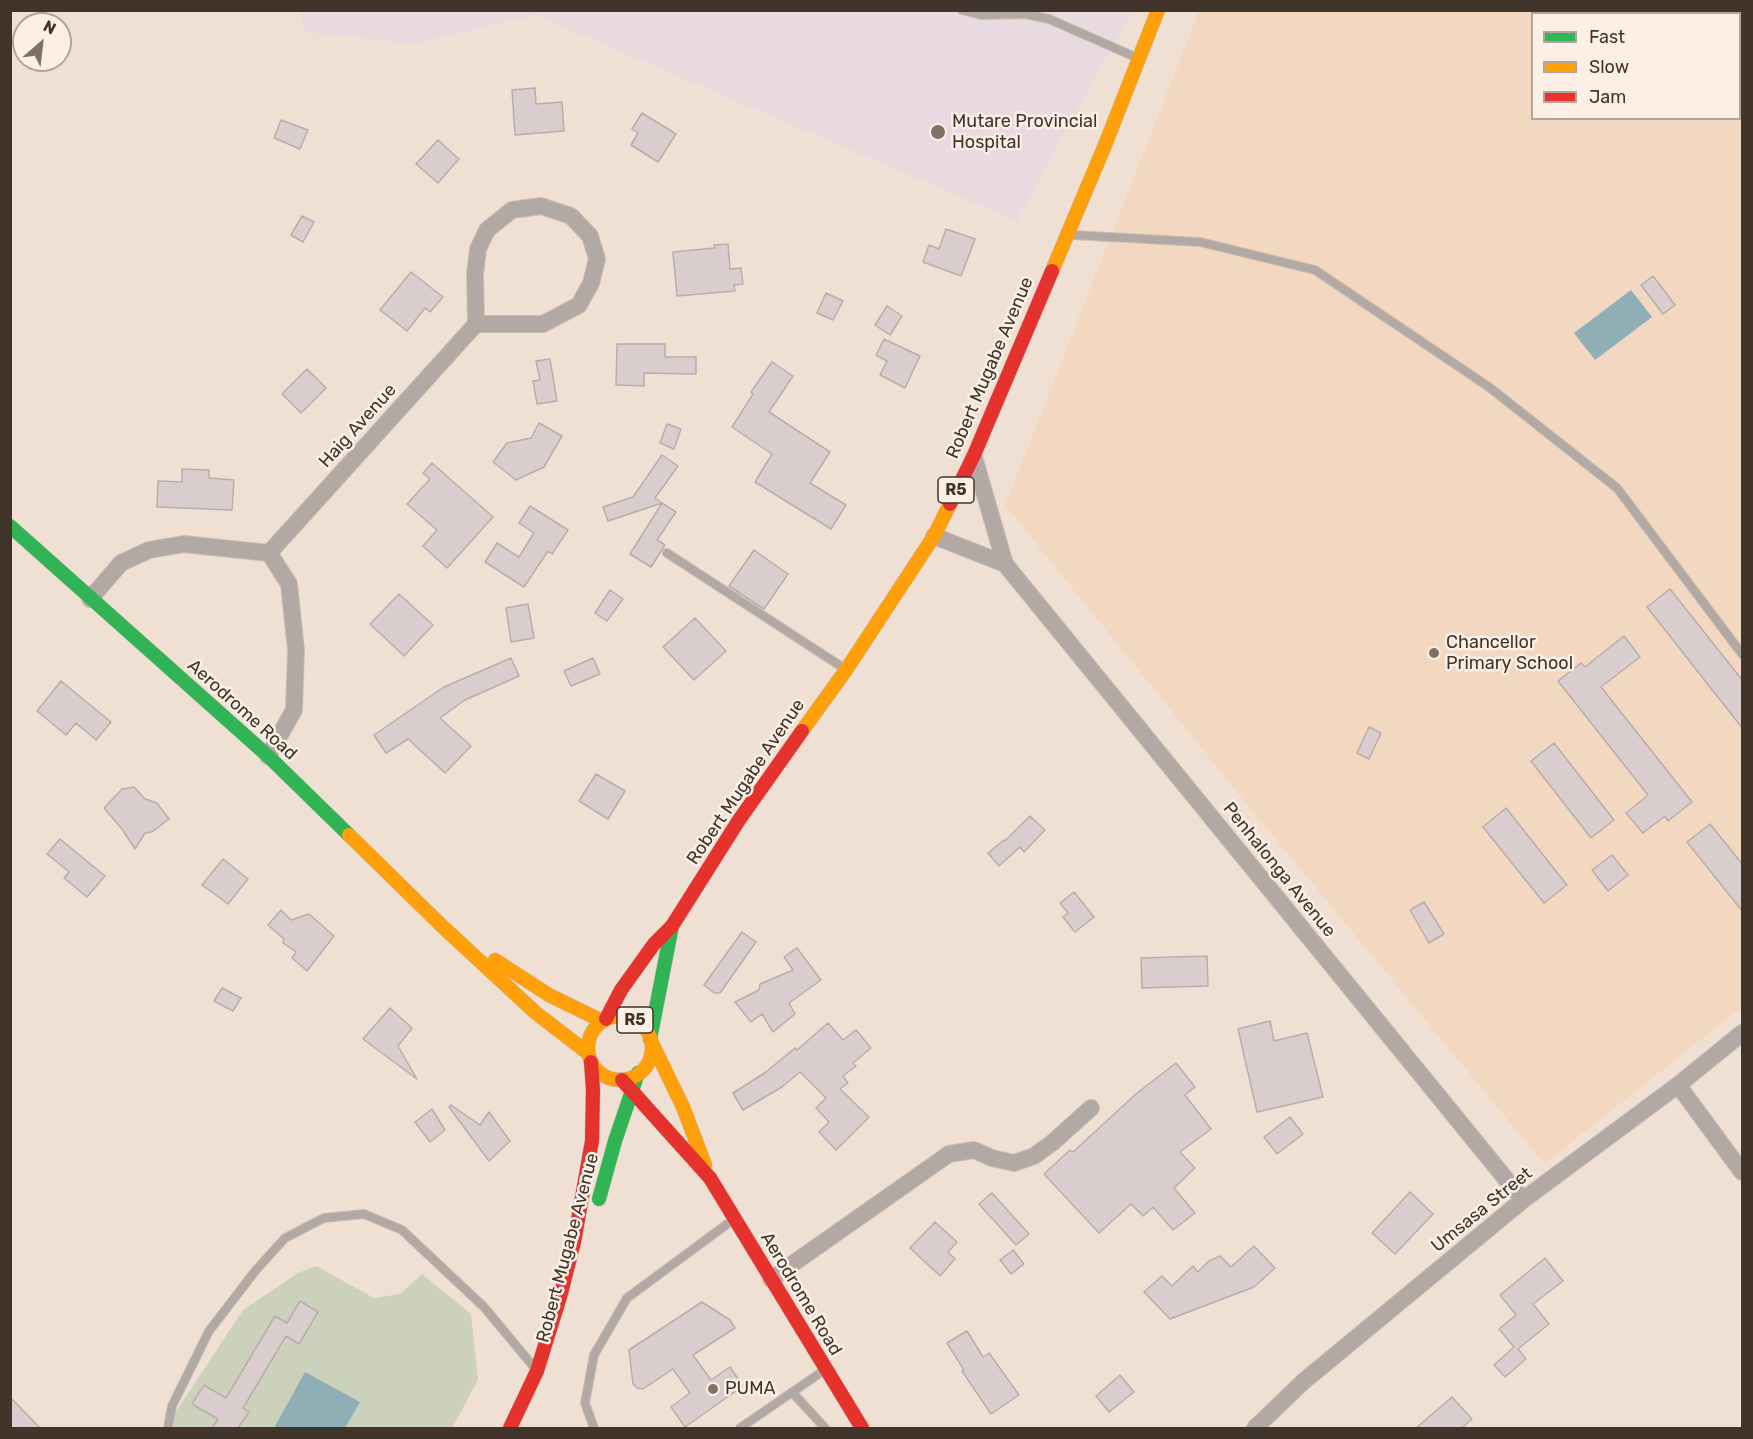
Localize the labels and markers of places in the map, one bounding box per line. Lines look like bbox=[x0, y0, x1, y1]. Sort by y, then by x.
place label: Mutare Provincial Hospital bbox=[952, 111, 1097, 154]
marker: Mutare Provincial Hospital bbox=[929, 123, 947, 141]
place label: Chancellor Primary School bbox=[1446, 632, 1573, 674]
marker: Chancellor Primary School bbox=[1427, 646, 1441, 660]
place label: PUMA bbox=[725, 1378, 776, 1400]
marker: PUMA bbox=[706, 1382, 720, 1396]

